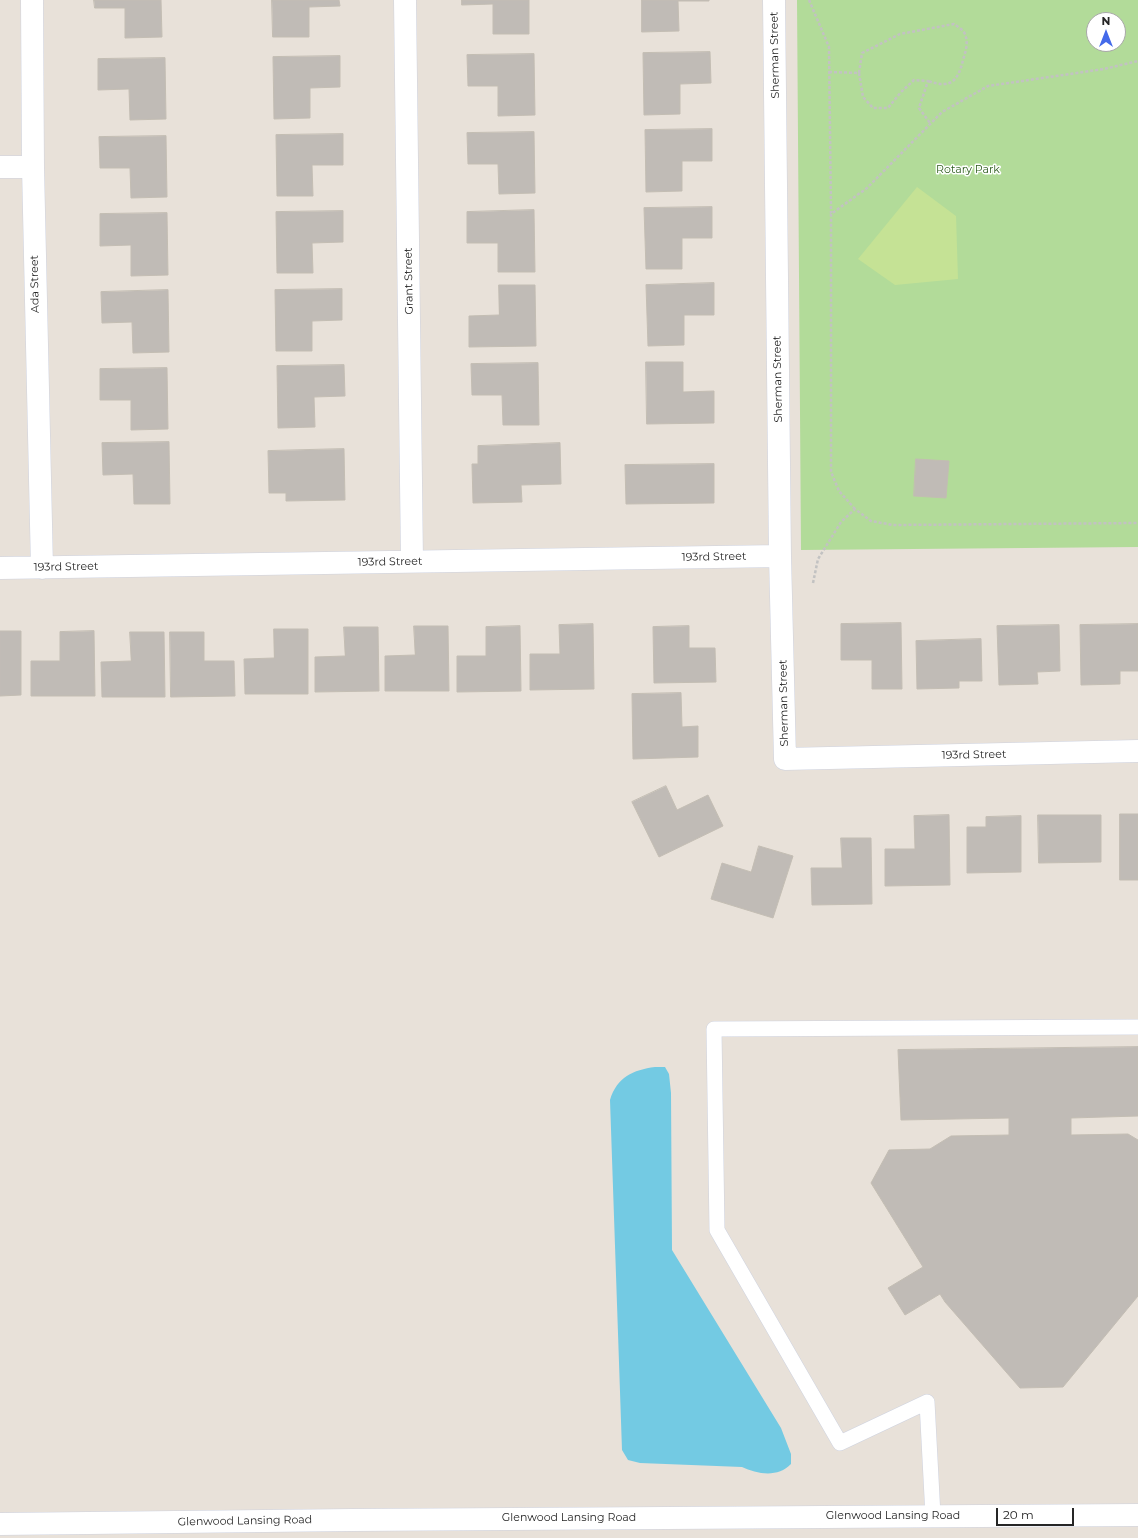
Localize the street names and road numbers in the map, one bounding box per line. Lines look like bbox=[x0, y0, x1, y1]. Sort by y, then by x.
street label: Sherman Street bbox=[768, 11, 782, 99]
street label: Grant Street bbox=[402, 247, 416, 315]
street label: Ada Street bbox=[28, 255, 42, 313]
street label: Sherman Street bbox=[771, 335, 785, 423]
street label: 193rd Street bbox=[682, 550, 746, 564]
street label: 193rd Street bbox=[358, 555, 422, 569]
street label: 193rd Street bbox=[34, 560, 98, 574]
street label: Sherman Street bbox=[777, 659, 791, 747]
street label: 193rd Street bbox=[942, 748, 1006, 762]
street label: Glenwood Lansing Road bbox=[826, 1509, 960, 1523]
street label: Glenwood Lansing Road bbox=[502, 1511, 636, 1525]
street label: Glenwood Lansing Road bbox=[178, 1513, 312, 1529]

